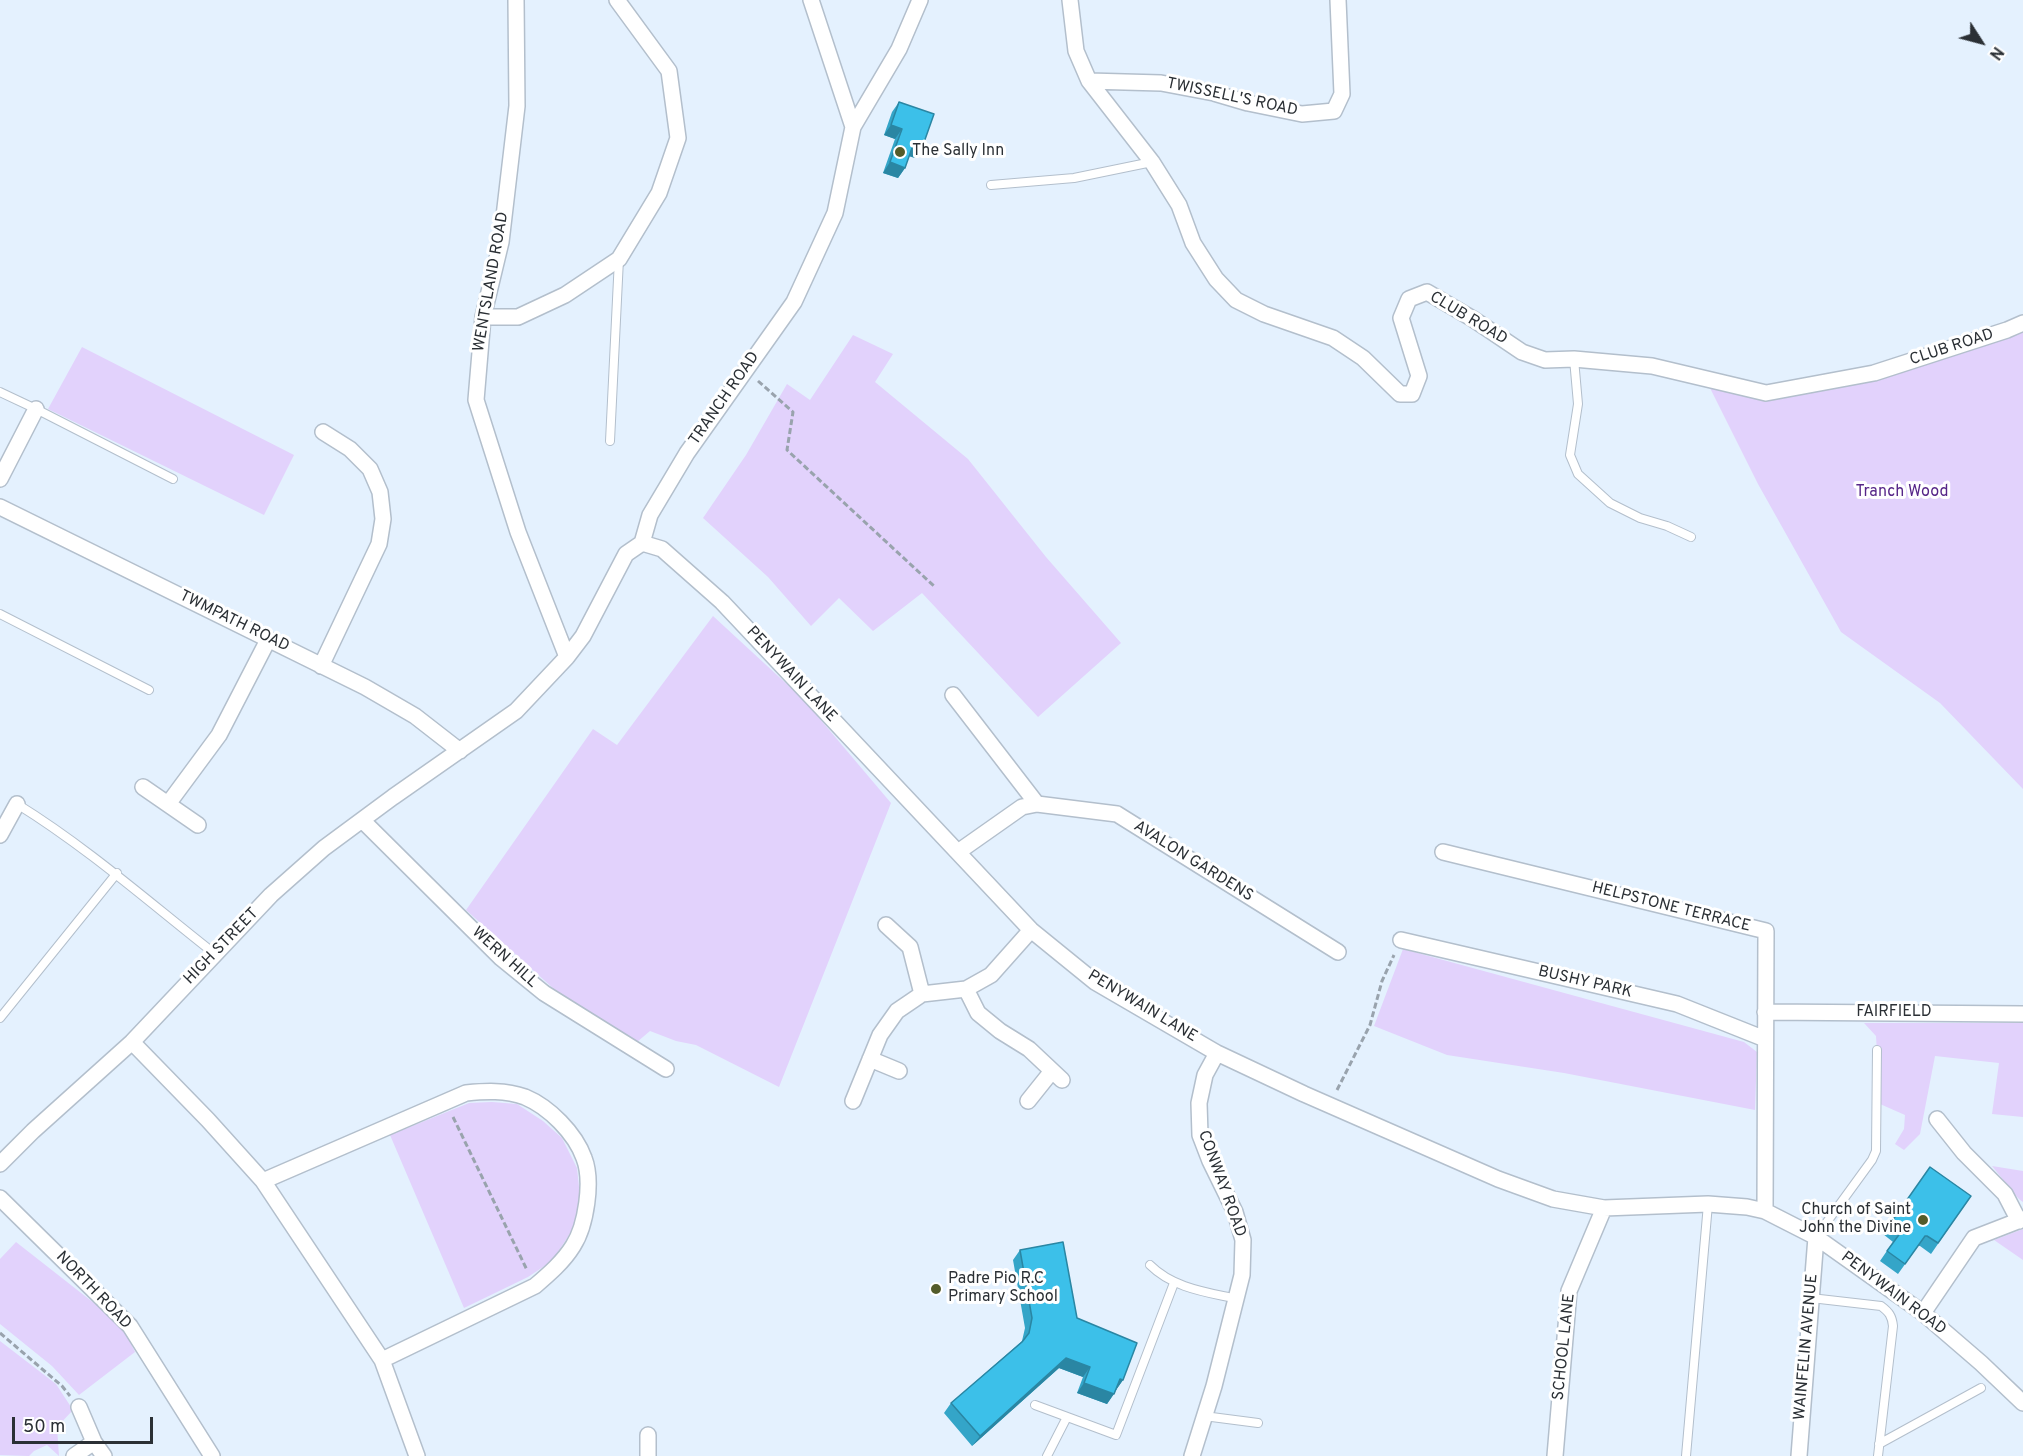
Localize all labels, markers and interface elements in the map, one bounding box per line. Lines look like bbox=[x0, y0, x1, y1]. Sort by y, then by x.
north arrow bbox=[1951, 12, 2011, 72]
text: N bbox=[1984, 42, 2007, 63]
street label: TWISSELL'S ROAD bbox=[1165, 75, 1299, 121]
place label: The Sally Inn bbox=[912, 142, 1004, 162]
marker: The Sally Inn bbox=[893, 145, 907, 159]
street label: WENTSLAND ROAD bbox=[470, 211, 514, 353]
street label: CLUB ROAD bbox=[1426, 288, 1510, 350]
street label: CLUB ROAD bbox=[1908, 325, 1996, 371]
street label: TRANCH ROAD bbox=[686, 349, 764, 449]
park label: Tranch Wood bbox=[1856, 483, 1948, 503]
street label: TWMPATH ROAD bbox=[176, 587, 292, 657]
street label: PENYWAIN LANE bbox=[742, 623, 840, 727]
street label: AVALON GARDENS bbox=[1130, 817, 1256, 907]
street label: HELPSTONE TERRACE bbox=[1590, 879, 1752, 937]
street label: HIGH STREET bbox=[181, 905, 263, 989]
street label: WERN HILL bbox=[467, 923, 541, 993]
street label: BUSHY PARK bbox=[1536, 963, 1634, 1003]
street label: PENYWAIN LANE bbox=[1084, 967, 1200, 1047]
street label: FAIRFIELD bbox=[1856, 1003, 1932, 1023]
street label: CONWAY ROAD bbox=[1193, 1128, 1249, 1240]
place label: Church of Saint John the Divine bbox=[1799, 1201, 1911, 1239]
marker: Church of Saint John the Divine bbox=[1916, 1213, 1930, 1227]
street label: NORTH ROAD bbox=[51, 1248, 135, 1334]
street label: PENYWAIN ROAD bbox=[1837, 1248, 1949, 1340]
place label: Padre Pio R.C Primary School bbox=[948, 1270, 1058, 1308]
street label: WAINFELIN AVENUE bbox=[1791, 1273, 1823, 1421]
marker: Padre Pio R.C Primary School bbox=[929, 1282, 943, 1296]
street label: SCHOOL LANE bbox=[1550, 1293, 1580, 1401]
scale bar bbox=[15, 1405, 156, 1443]
text: 50 m bbox=[23, 1416, 65, 1439]

